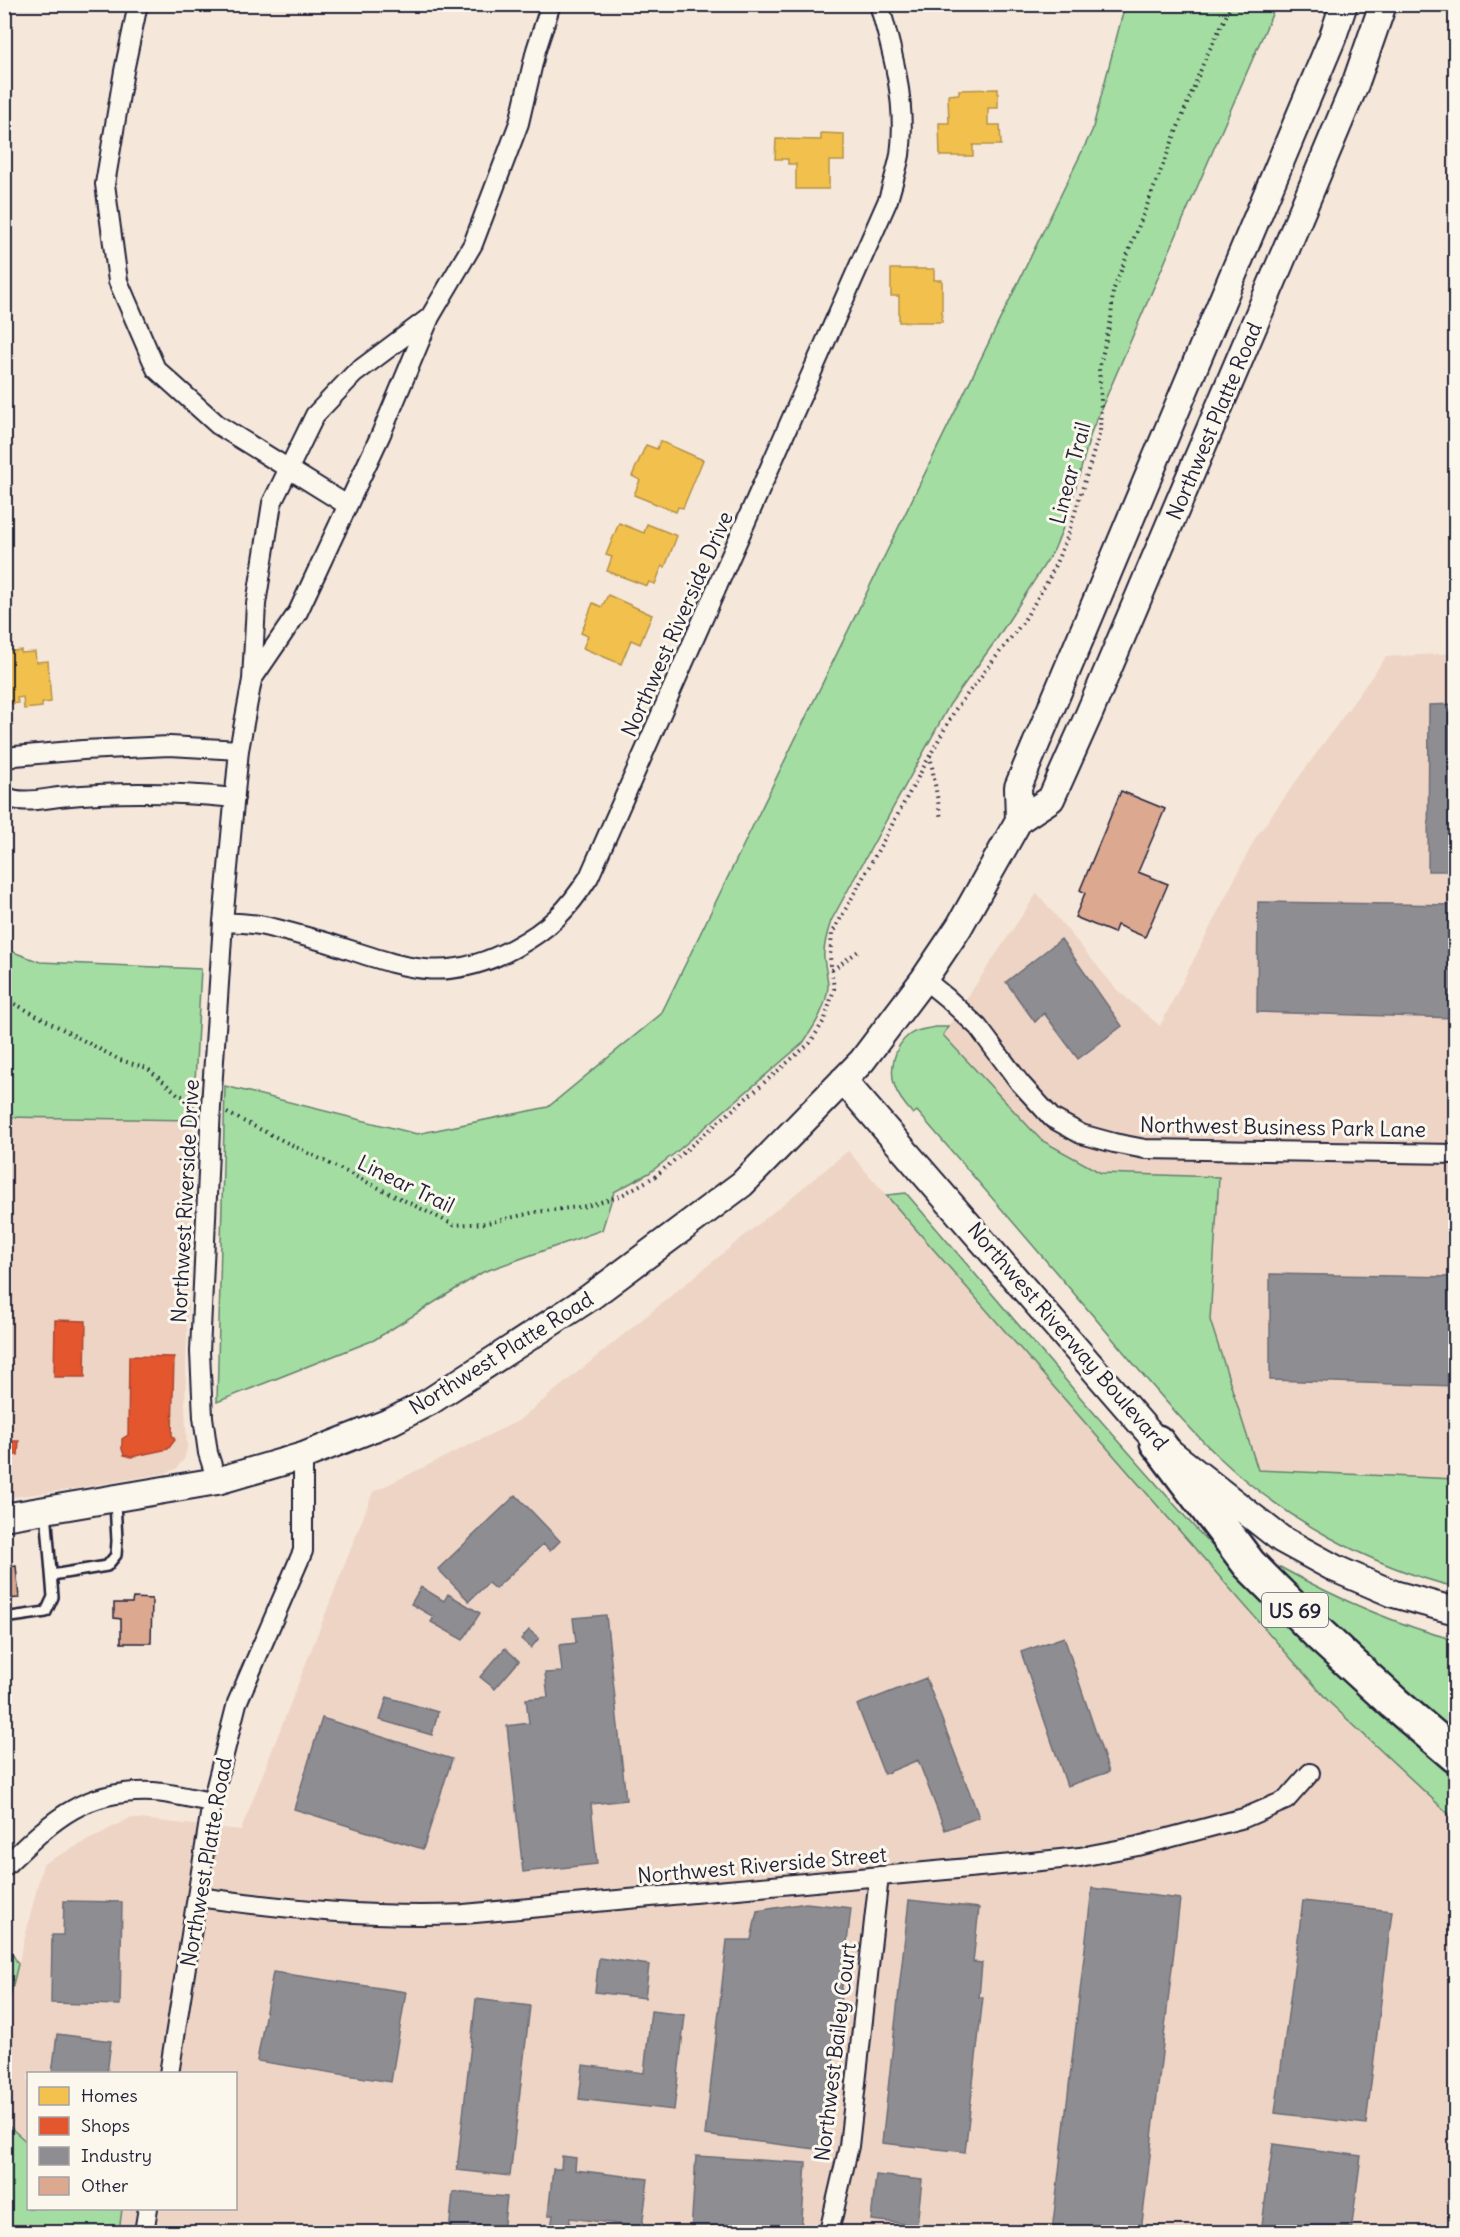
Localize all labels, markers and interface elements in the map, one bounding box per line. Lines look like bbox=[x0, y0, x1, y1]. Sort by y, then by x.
street label: Northwest Platte Road bbox=[1160, 318, 1268, 524]
street label: Linear Trail bbox=[1043, 419, 1097, 527]
street label: Northwest Riverside Drive bbox=[615, 507, 739, 741]
street label: Northwest Riverside Drive bbox=[165, 1079, 205, 1323]
street label: Northwest Business Park Lane bbox=[1140, 1111, 1426, 1143]
street label: Linear Trail bbox=[353, 1149, 459, 1219]
street label: Northwest Riverway Boulevard bbox=[962, 1216, 1174, 1456]
street label: Northwest Platte Road bbox=[404, 1285, 598, 1421]
road number: US 69 bbox=[1262, 1593, 1328, 1627]
street label: Northwest Platte Road bbox=[174, 1755, 238, 1969]
street label: Northwest Riverside Street bbox=[636, 1841, 888, 1889]
street label: Northwest Bailey Court bbox=[808, 1941, 862, 2163]
legend bbox=[27, 2072, 237, 2210]
text: Homes bbox=[81, 2084, 138, 2107]
text: Shops bbox=[81, 2114, 130, 2137]
text: Industry bbox=[81, 2144, 152, 2167]
text: Other bbox=[81, 2174, 129, 2197]

